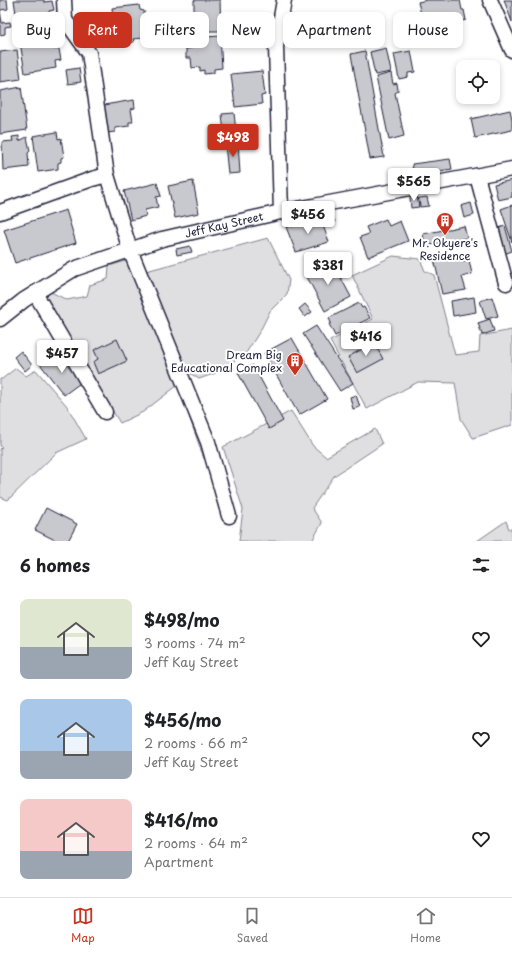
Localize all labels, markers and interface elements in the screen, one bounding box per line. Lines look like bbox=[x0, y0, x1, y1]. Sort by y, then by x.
chip: Buy bbox=[12, 12, 65, 48]
chip: Rent bbox=[73, 12, 132, 48]
chip: Filters bbox=[140, 12, 209, 48]
chip: New bbox=[217, 12, 275, 48]
chip: Apartment bbox=[283, 12, 385, 48]
chip: House bbox=[393, 12, 463, 48]
map controls bbox=[456, 60, 500, 104]
button: locate bbox=[456, 60, 500, 104]
pin: $498 bbox=[209, 124, 257, 158]
text: $498 bbox=[216, 127, 250, 146]
pin: $565 bbox=[390, 168, 438, 202]
text: $565 bbox=[397, 171, 431, 190]
pin: $456 bbox=[284, 201, 332, 235]
text: $456 bbox=[291, 204, 325, 223]
street label: Jeff Kay Street bbox=[183, 207, 265, 242]
building icon: Mr. Okyere's Residence bbox=[435, 211, 455, 236]
place label: Mr. Okyere's Residence bbox=[412, 234, 478, 264]
pin: $381 bbox=[304, 252, 352, 286]
text: $381 bbox=[313, 255, 343, 274]
pin: $416 bbox=[342, 323, 390, 357]
text: $416 bbox=[350, 326, 382, 345]
pin: $457 bbox=[38, 340, 86, 374]
text: $457 bbox=[46, 343, 78, 362]
place label: Dream Big Educational Complex bbox=[171, 346, 282, 376]
building icon: Dream Big Educational Complex bbox=[285, 351, 305, 376]
text: 6 homes bbox=[20, 552, 90, 578]
icon: filters bbox=[470, 554, 492, 576]
text: $498/mo bbox=[144, 607, 219, 633]
icon: home bbox=[52, 615, 100, 663]
icon: heart bbox=[470, 628, 492, 650]
text: 3 rooms · 74 m² bbox=[144, 633, 246, 652]
text: Jeff Kay Street bbox=[144, 652, 238, 671]
text: $456/mo bbox=[144, 707, 221, 733]
icon: home bbox=[52, 715, 100, 763]
icon: heart bbox=[470, 728, 492, 750]
text: 2 rooms · 66 m² bbox=[144, 733, 248, 752]
text: Jeff Kay Street bbox=[144, 752, 238, 771]
text: $416/mo bbox=[144, 807, 218, 833]
icon: home bbox=[52, 815, 100, 863]
icon: heart bbox=[470, 828, 492, 850]
text: 2 rooms · 64 m² bbox=[144, 833, 248, 852]
text: Apartment bbox=[144, 852, 213, 871]
tab: Map bbox=[71, 905, 95, 946]
tab: Saved bbox=[237, 905, 268, 946]
tab: Home bbox=[410, 905, 441, 946]

